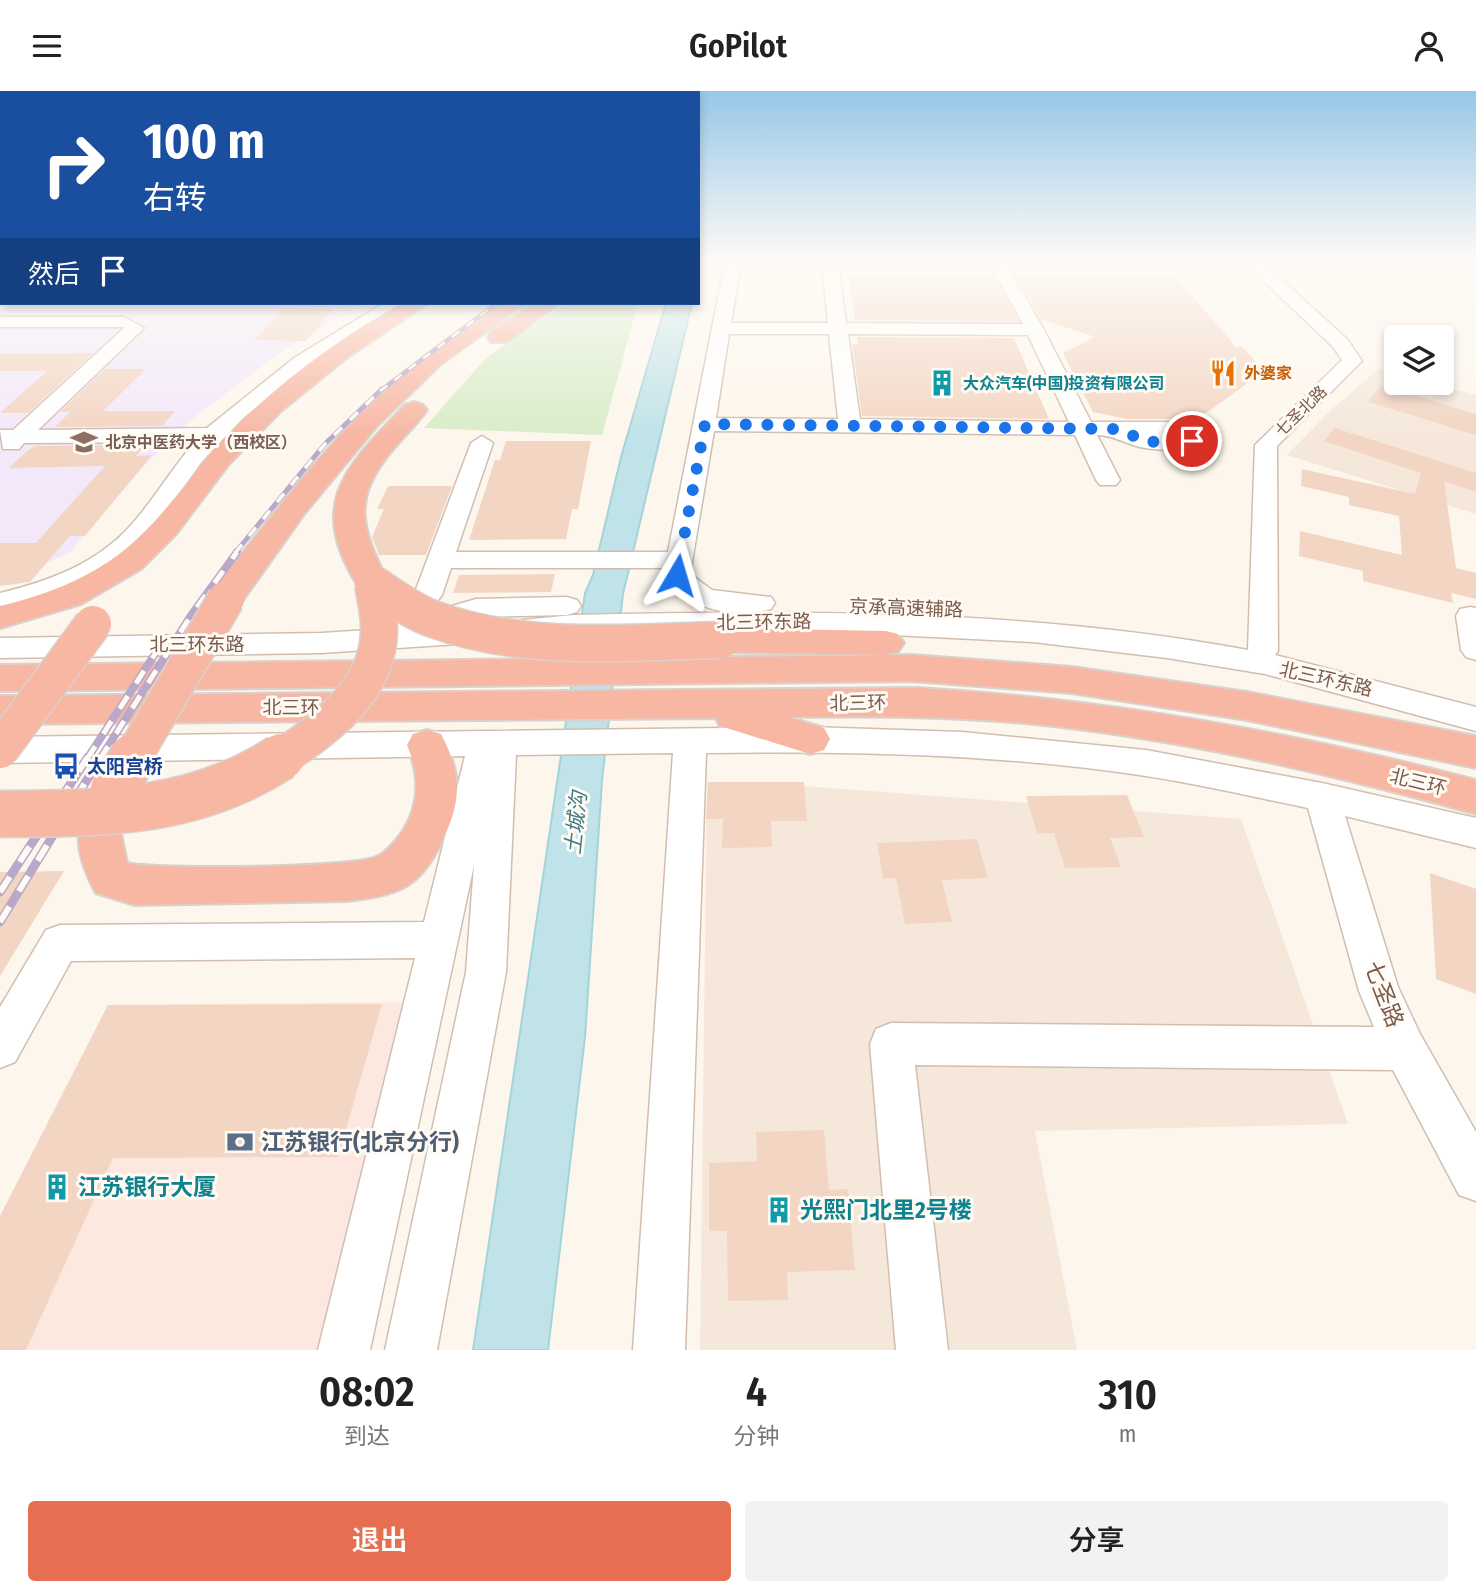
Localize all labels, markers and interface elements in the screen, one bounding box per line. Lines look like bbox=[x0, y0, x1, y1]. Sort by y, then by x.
icon: menu bbox=[28, 27, 66, 65]
text: GoPilot bbox=[689, 27, 787, 65]
icon: person bbox=[1410, 27, 1448, 65]
text: 100 m bbox=[143, 112, 265, 171]
icon: right bbox=[28, 119, 119, 210]
text: 右转 bbox=[143, 179, 207, 217]
icon: arrive bbox=[94, 252, 132, 290]
text: 然后 bbox=[28, 259, 80, 290]
map controls bbox=[1384, 325, 1454, 395]
button: layers bbox=[1384, 325, 1454, 395]
restaurant icon: 外婆家 bbox=[1208, 358, 1238, 388]
place label: 外婆家 bbox=[1244, 364, 1292, 383]
building icon: 大众汽车(中国)投资有限公司 bbox=[927, 368, 957, 398]
place label: 大众汽车(中国)投资有限公司 bbox=[963, 374, 1165, 393]
street label: 七圣北路 bbox=[1271, 382, 1331, 440]
pin bbox=[1162, 411, 1222, 471]
icon: arrive bbox=[1173, 422, 1211, 460]
school or university icon: 北京中医药大学（西校区） bbox=[69, 427, 99, 457]
place label: 北京中医药大学（西校区） bbox=[105, 433, 297, 452]
position arrow bbox=[640, 538, 714, 612]
street label: 京承高速辅路 bbox=[849, 595, 963, 621]
street label: 北三环东路 bbox=[716, 610, 812, 634]
street label: 北三环东路 bbox=[149, 633, 245, 656]
street label: 北三环东路 bbox=[1277, 657, 1375, 701]
street label: 北三环 bbox=[829, 691, 887, 715]
street label: 北三环 bbox=[262, 696, 320, 719]
bus stop icon: 太阳宫桥 bbox=[51, 751, 81, 781]
place label: 太阳宫桥 bbox=[87, 755, 163, 778]
street label: 北三环 bbox=[1388, 764, 1448, 800]
water label: 土城沟 bbox=[560, 788, 592, 856]
street label: 七圣路 bbox=[1359, 957, 1409, 1031]
bank icon: 江苏银行(北京分行) bbox=[225, 1127, 255, 1157]
place label: 江苏银行(北京分行) bbox=[261, 1128, 459, 1156]
building icon: 江苏银行大厦 bbox=[42, 1172, 72, 1202]
place label: 江苏银行大厦 bbox=[78, 1173, 216, 1201]
building icon: 光熙门北里2号楼 bbox=[764, 1195, 794, 1225]
place label: 光熙门北里2号楼 bbox=[800, 1196, 972, 1224]
text: 08:02 bbox=[319, 1367, 415, 1417]
text: 4 bbox=[746, 1367, 767, 1417]
text: 310 bbox=[1098, 1370, 1157, 1420]
text: m bbox=[1119, 1420, 1137, 1448]
text: 到达 bbox=[344, 1422, 390, 1450]
text: 分钟 bbox=[733, 1422, 779, 1450]
button: 退出 bbox=[28, 1501, 731, 1581]
button: 分享 bbox=[745, 1501, 1448, 1581]

